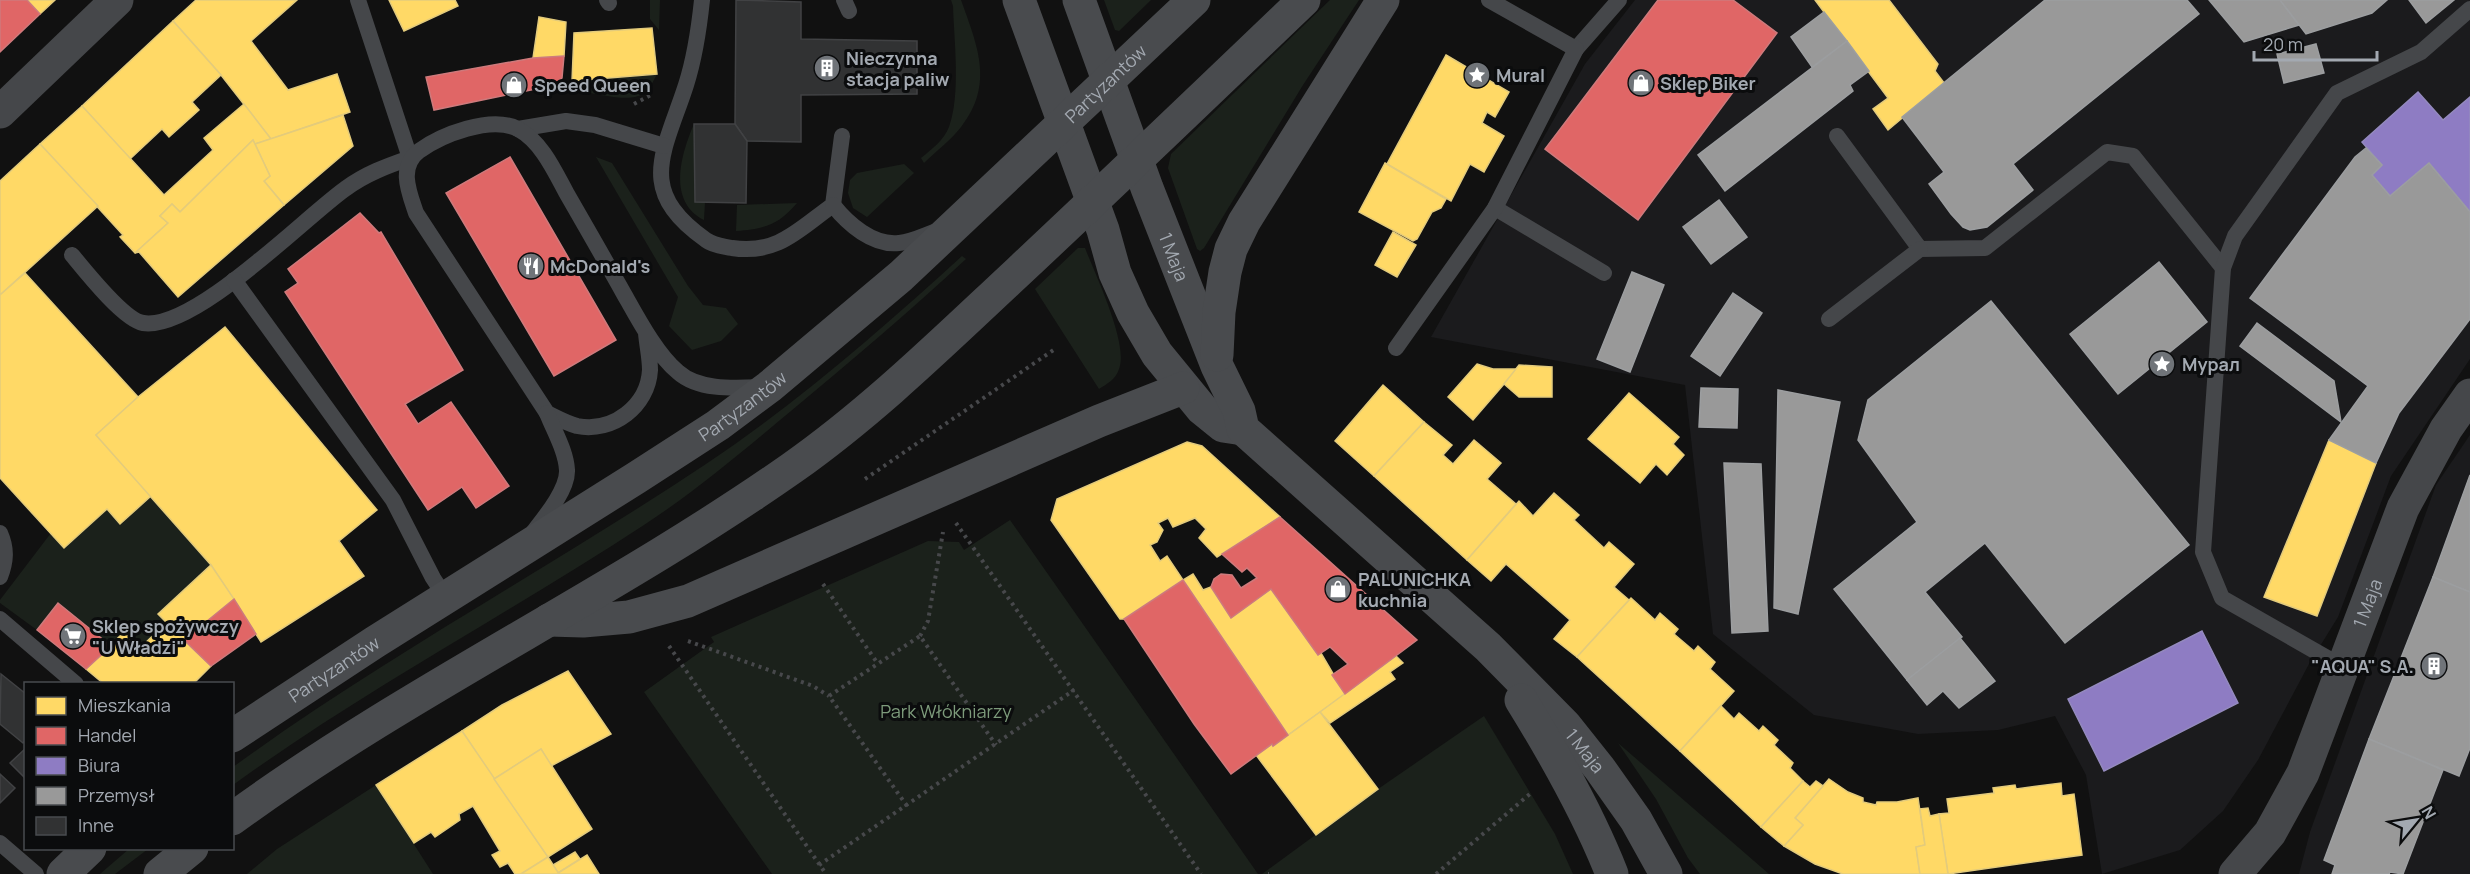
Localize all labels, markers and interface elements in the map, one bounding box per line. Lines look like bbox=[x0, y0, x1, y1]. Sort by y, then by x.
scale bar bbox=[2254, 24, 2377, 62]
text: 20 m bbox=[2263, 32, 2303, 56]
street label: Partyzantów bbox=[1059, 39, 1152, 128]
place label: Nieczynna stacja paliw bbox=[846, 46, 950, 91]
building icon: Nieczynna stacja paliw bbox=[812, 53, 842, 83]
place icon: Mural bbox=[1462, 60, 1492, 90]
place label: Mural bbox=[1496, 63, 1545, 87]
shop icon: Sklep Biker bbox=[1626, 68, 1656, 98]
shop icon: Speed Queen bbox=[499, 70, 529, 100]
place label: Sklep Biker bbox=[1660, 71, 1756, 95]
place label: Speed Queen bbox=[534, 73, 651, 97]
street label: 1 Maja bbox=[1154, 229, 1194, 285]
restaurant icon: McDonald's bbox=[516, 251, 546, 281]
place label: McDonald's bbox=[550, 254, 651, 278]
place icon: Мурал bbox=[2147, 349, 2177, 379]
place label: Мурал bbox=[2182, 352, 2240, 376]
street label: Partyzantów bbox=[694, 365, 792, 447]
place label: PALUNICHKA kuchnia bbox=[1358, 567, 1471, 612]
shop icon: PALUNICHKA kuchnia bbox=[1323, 574, 1353, 604]
street label: 1 Maja bbox=[2347, 575, 2387, 631]
place label: Sklep spożywczy "U Władzi" bbox=[92, 614, 239, 659]
supermarket icon: Sklep spożywczy "U Władzi" bbox=[58, 621, 88, 651]
street label: Partyzantów bbox=[284, 630, 384, 708]
building icon: "AQUA" S.A. bbox=[2419, 651, 2449, 681]
place label: "AQUA" S.A. bbox=[2311, 654, 2414, 678]
legend bbox=[24, 682, 234, 850]
text: Mieszkania bbox=[78, 693, 171, 717]
park label: Park Włókniarzy bbox=[880, 699, 1012, 723]
text: Handel bbox=[78, 723, 136, 747]
street label: 1 Maja bbox=[1560, 723, 1610, 778]
text: Biura bbox=[78, 753, 120, 777]
text: Przemysł bbox=[78, 783, 155, 807]
north arrow bbox=[2386, 790, 2446, 850]
text: N bbox=[2417, 802, 2441, 823]
text: Inne bbox=[78, 813, 114, 837]

